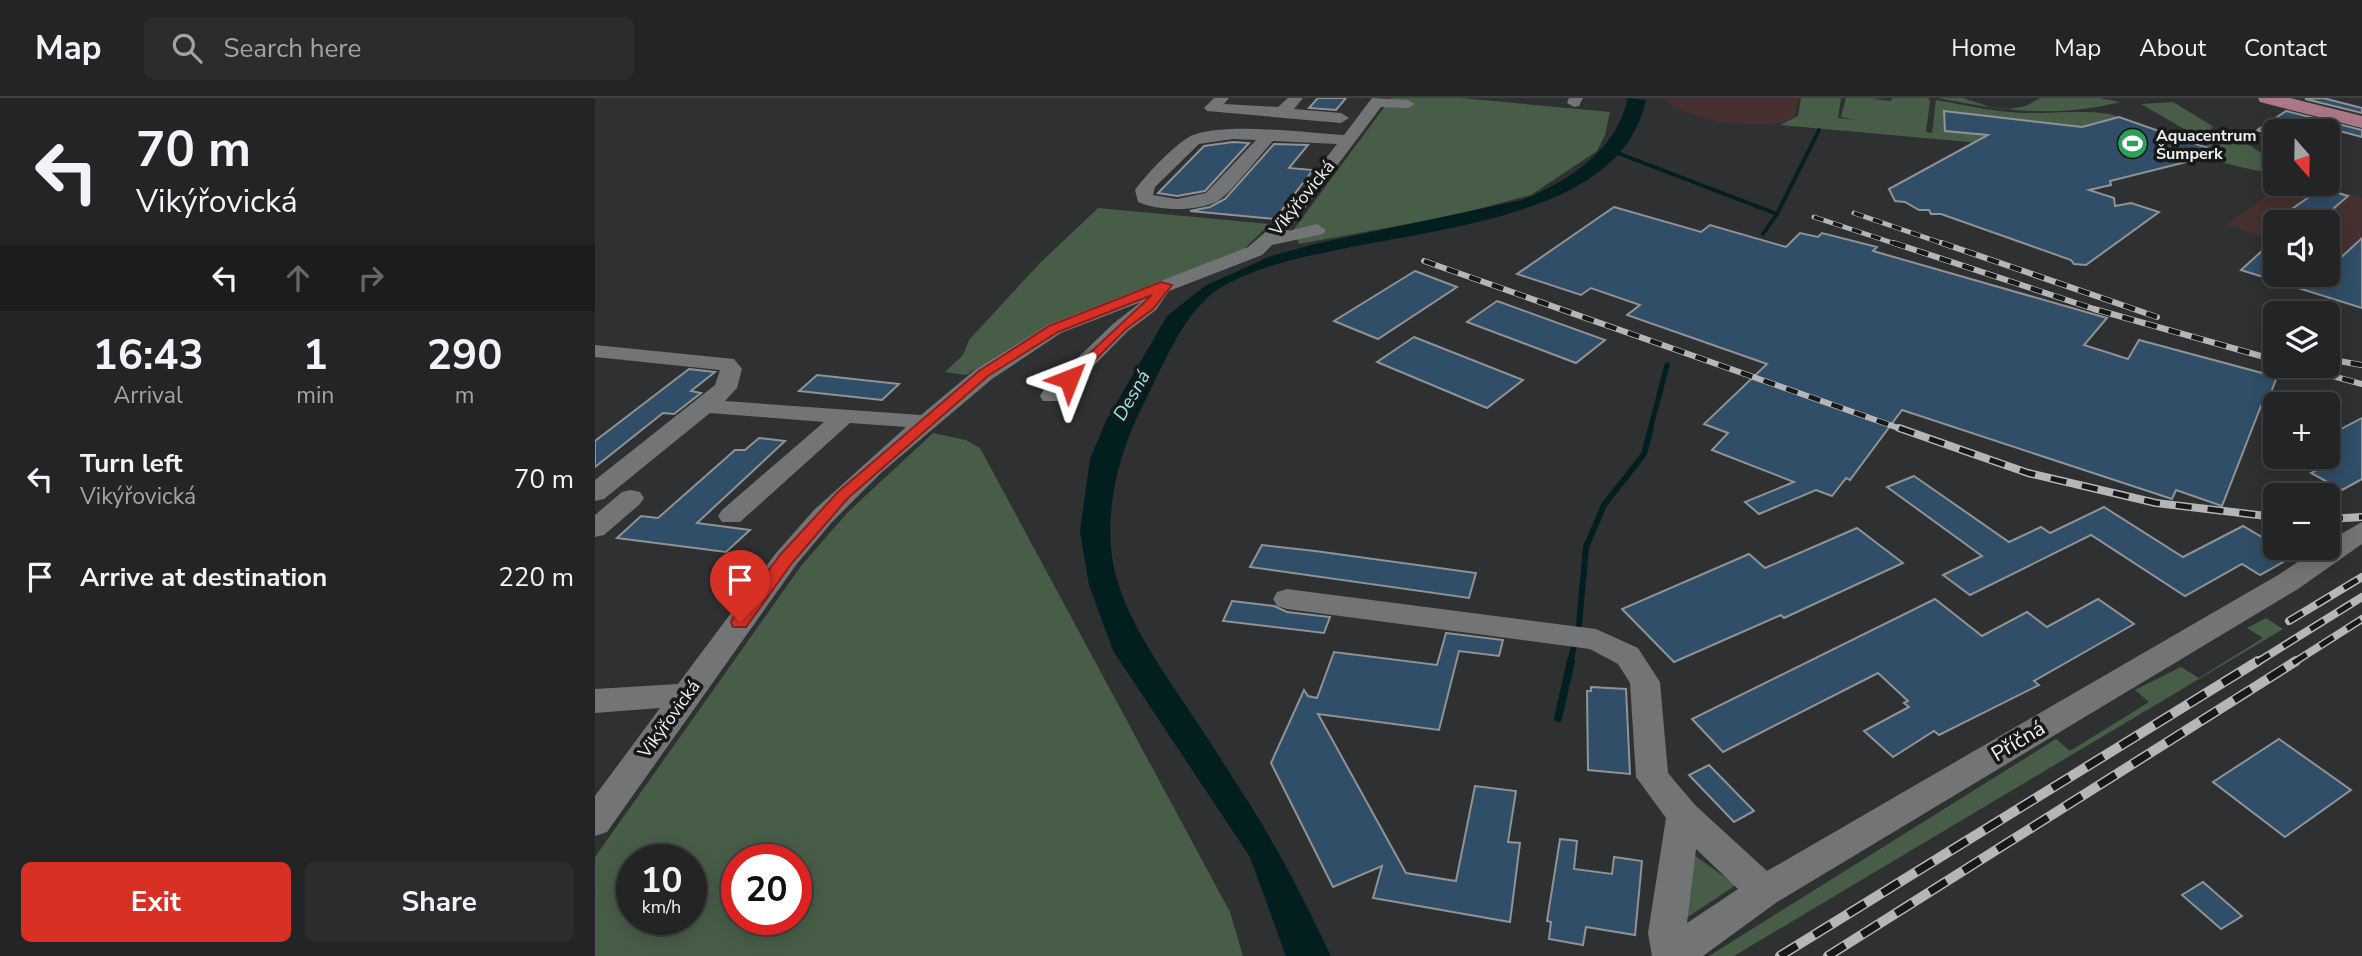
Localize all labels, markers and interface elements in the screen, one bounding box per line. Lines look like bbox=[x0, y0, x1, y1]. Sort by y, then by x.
search box bbox=[144, 17, 634, 80]
text: Map bbox=[35, 26, 102, 71]
icon: search bbox=[168, 29, 206, 67]
text: Search here bbox=[224, 31, 361, 66]
text: Home bbox=[1951, 32, 2016, 64]
text: Map bbox=[2054, 32, 2101, 64]
text: About bbox=[2139, 32, 2206, 64]
text: Contact bbox=[2244, 32, 2327, 64]
text: 70 m bbox=[136, 116, 251, 183]
north arrow bbox=[2263, 119, 2340, 196]
map controls bbox=[2263, 119, 2340, 560]
place label: Aquacentrum Šumperk bbox=[2156, 125, 2257, 165]
icon: left bbox=[21, 126, 112, 217]
sports icon: Aquacentrum Šumperk bbox=[2116, 127, 2150, 161]
street label: Vikýřovická bbox=[1263, 155, 1340, 242]
text: Vikýřovická bbox=[136, 180, 298, 223]
button: sound bbox=[2263, 210, 2340, 287]
icon: left bbox=[206, 259, 244, 297]
icon: ahead bbox=[279, 259, 317, 297]
icon: right bbox=[352, 259, 390, 297]
button: layers bbox=[2263, 301, 2340, 378]
text: 16:43 bbox=[93, 327, 204, 384]
text: 1 bbox=[303, 327, 328, 384]
text: 290 bbox=[427, 327, 502, 384]
position arrow bbox=[1032, 342, 1106, 416]
water label: Desná bbox=[1107, 366, 1157, 425]
text: Arrival bbox=[114, 380, 183, 411]
text: min bbox=[296, 380, 334, 411]
text: m bbox=[455, 380, 475, 411]
button: + bbox=[2263, 392, 2340, 469]
text: Turn left bbox=[80, 446, 183, 481]
icon: left bbox=[21, 460, 59, 498]
text: 70 m bbox=[514, 462, 574, 497]
text: Vikýřovická bbox=[80, 481, 196, 512]
button: − bbox=[2263, 483, 2340, 560]
pin bbox=[710, 550, 770, 622]
icon: arrive bbox=[21, 558, 59, 596]
text: Arrive at destination bbox=[80, 560, 327, 595]
text: 220 m bbox=[498, 560, 574, 595]
icon: arrive bbox=[721, 561, 759, 599]
street label: Vikýřovická bbox=[632, 675, 705, 764]
street label: Příčná bbox=[1986, 714, 2050, 768]
speed limit sign: 20 bbox=[721, 844, 812, 935]
text: 10 bbox=[640, 857, 683, 904]
button: Exit bbox=[21, 862, 291, 942]
button: Share bbox=[305, 862, 574, 942]
text: km/h bbox=[642, 895, 681, 919]

